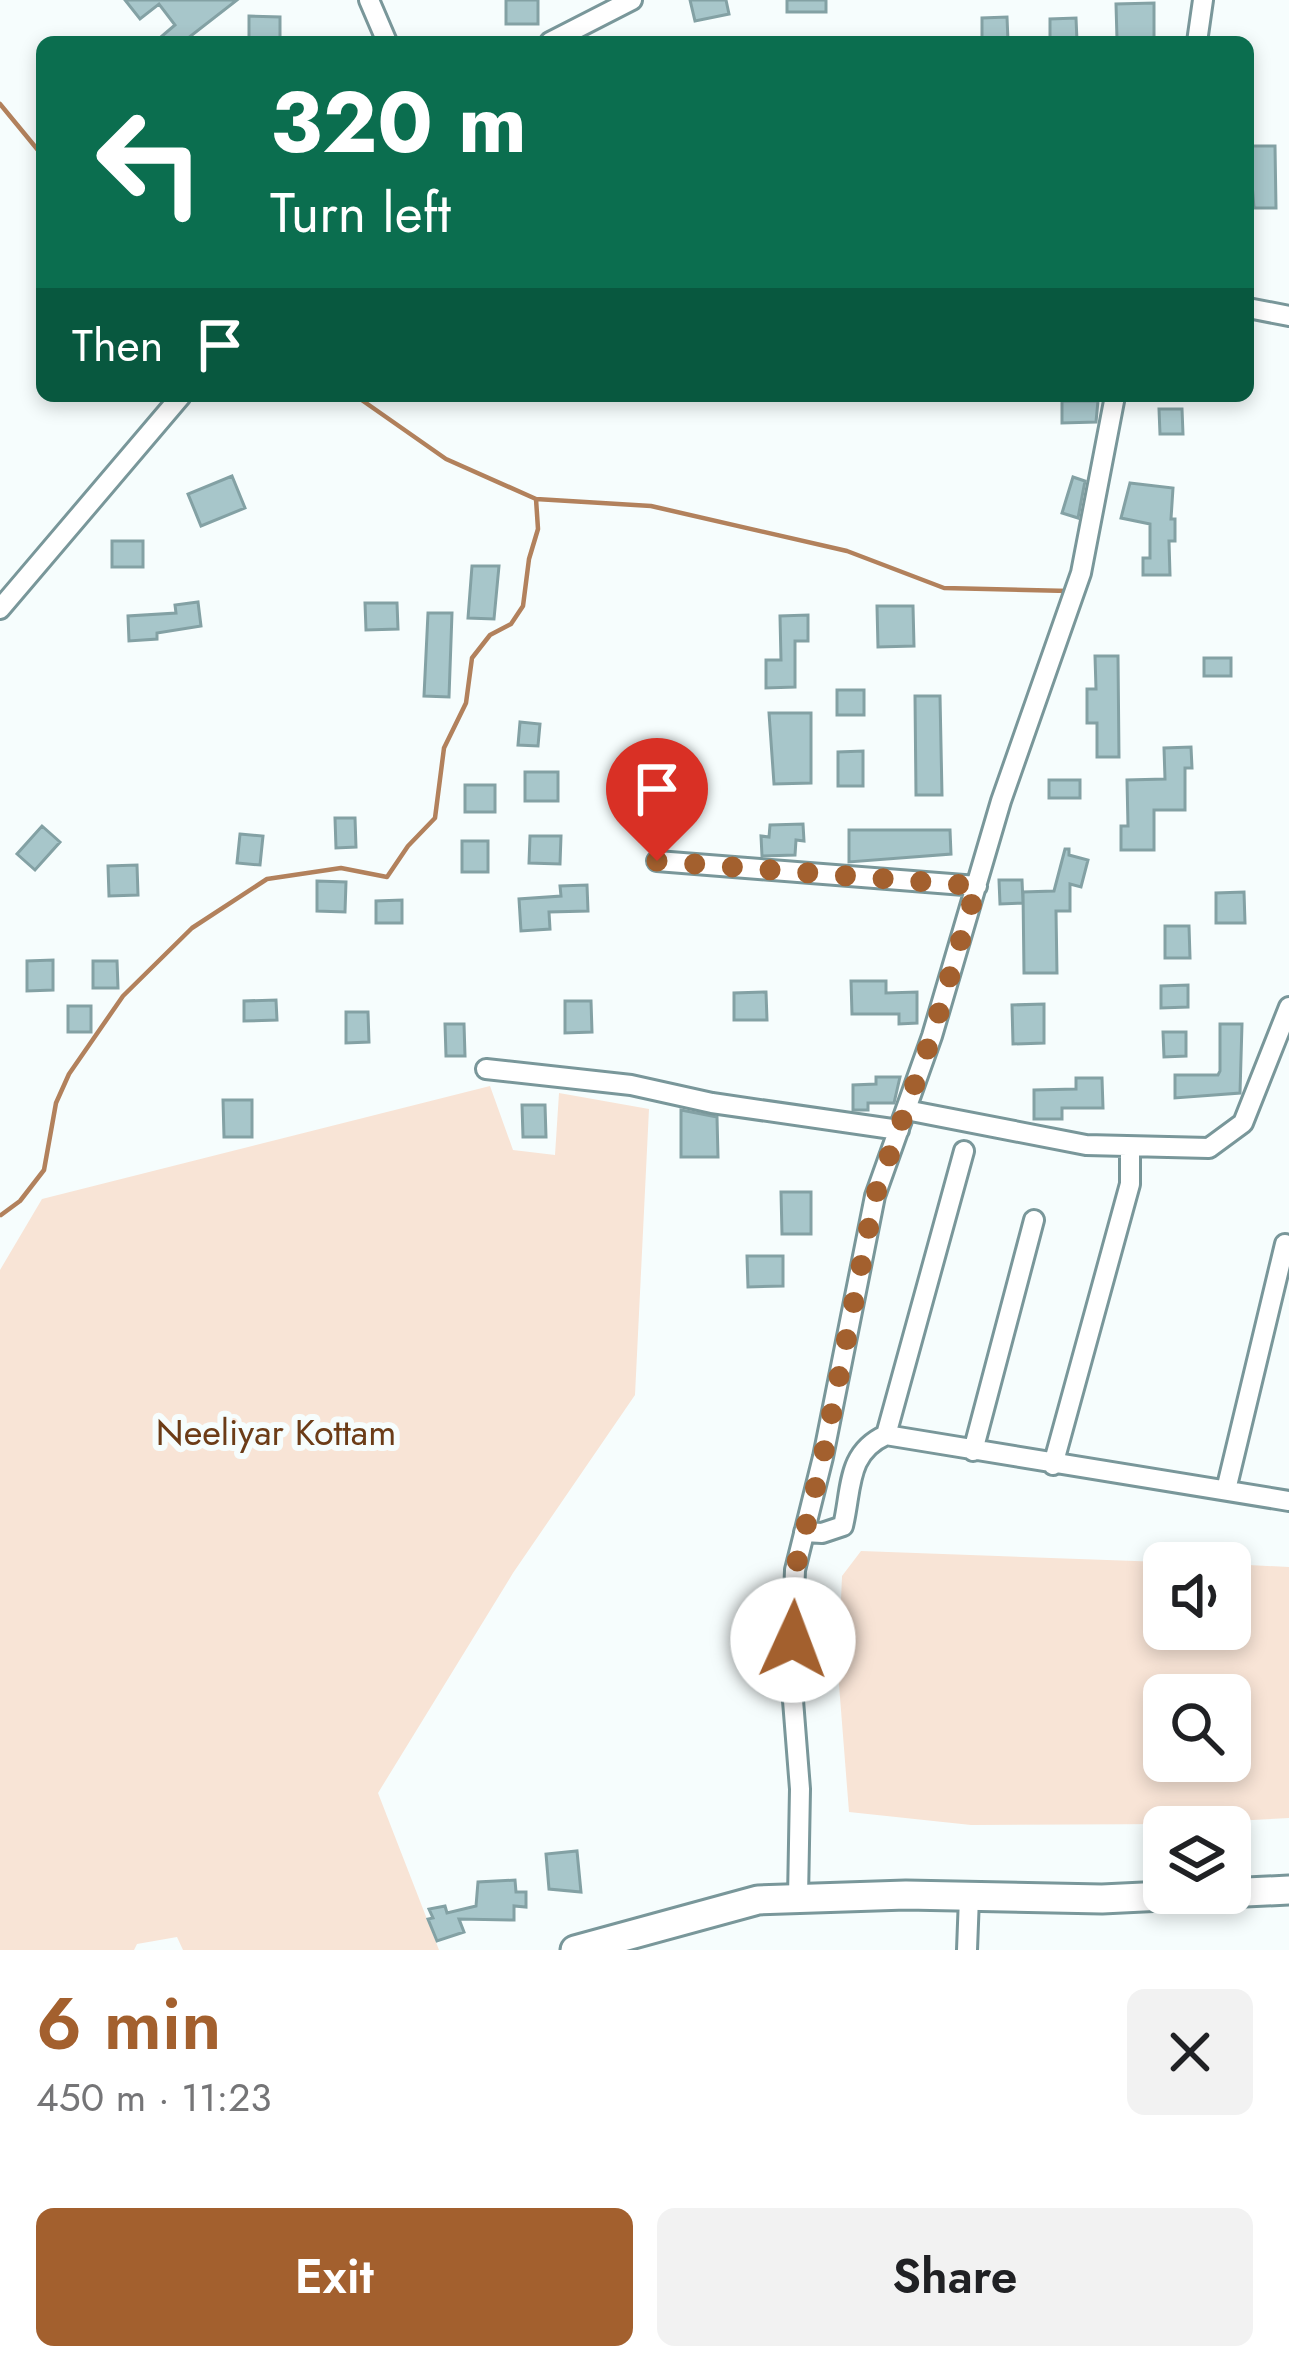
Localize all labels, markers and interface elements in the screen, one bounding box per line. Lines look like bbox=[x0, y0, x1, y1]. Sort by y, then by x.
text: 320 m bbox=[270, 62, 527, 184]
icon: left bbox=[72, 84, 228, 240]
text: Turn left bbox=[270, 174, 451, 252]
icon: arrive bbox=[187, 312, 253, 378]
text: Then bbox=[72, 313, 163, 378]
pin bbox=[606, 738, 708, 861]
icon: arrive bbox=[624, 756, 690, 822]
park label: Neeliyar Kottam bbox=[156, 1406, 396, 1458]
map controls bbox=[1143, 1542, 1251, 1914]
button: sound bbox=[1143, 1542, 1251, 1650]
position arrow bbox=[730, 1577, 856, 1703]
button: search bbox=[1143, 1674, 1251, 1782]
button: layers bbox=[1143, 1806, 1251, 1914]
text: 6 min bbox=[36, 1972, 222, 2076]
button: close bbox=[1127, 1989, 1253, 2115]
text: 450 m · 11:23 bbox=[36, 2069, 272, 2126]
button: Exit bbox=[36, 2208, 633, 2346]
button: Share bbox=[657, 2208, 1253, 2346]

